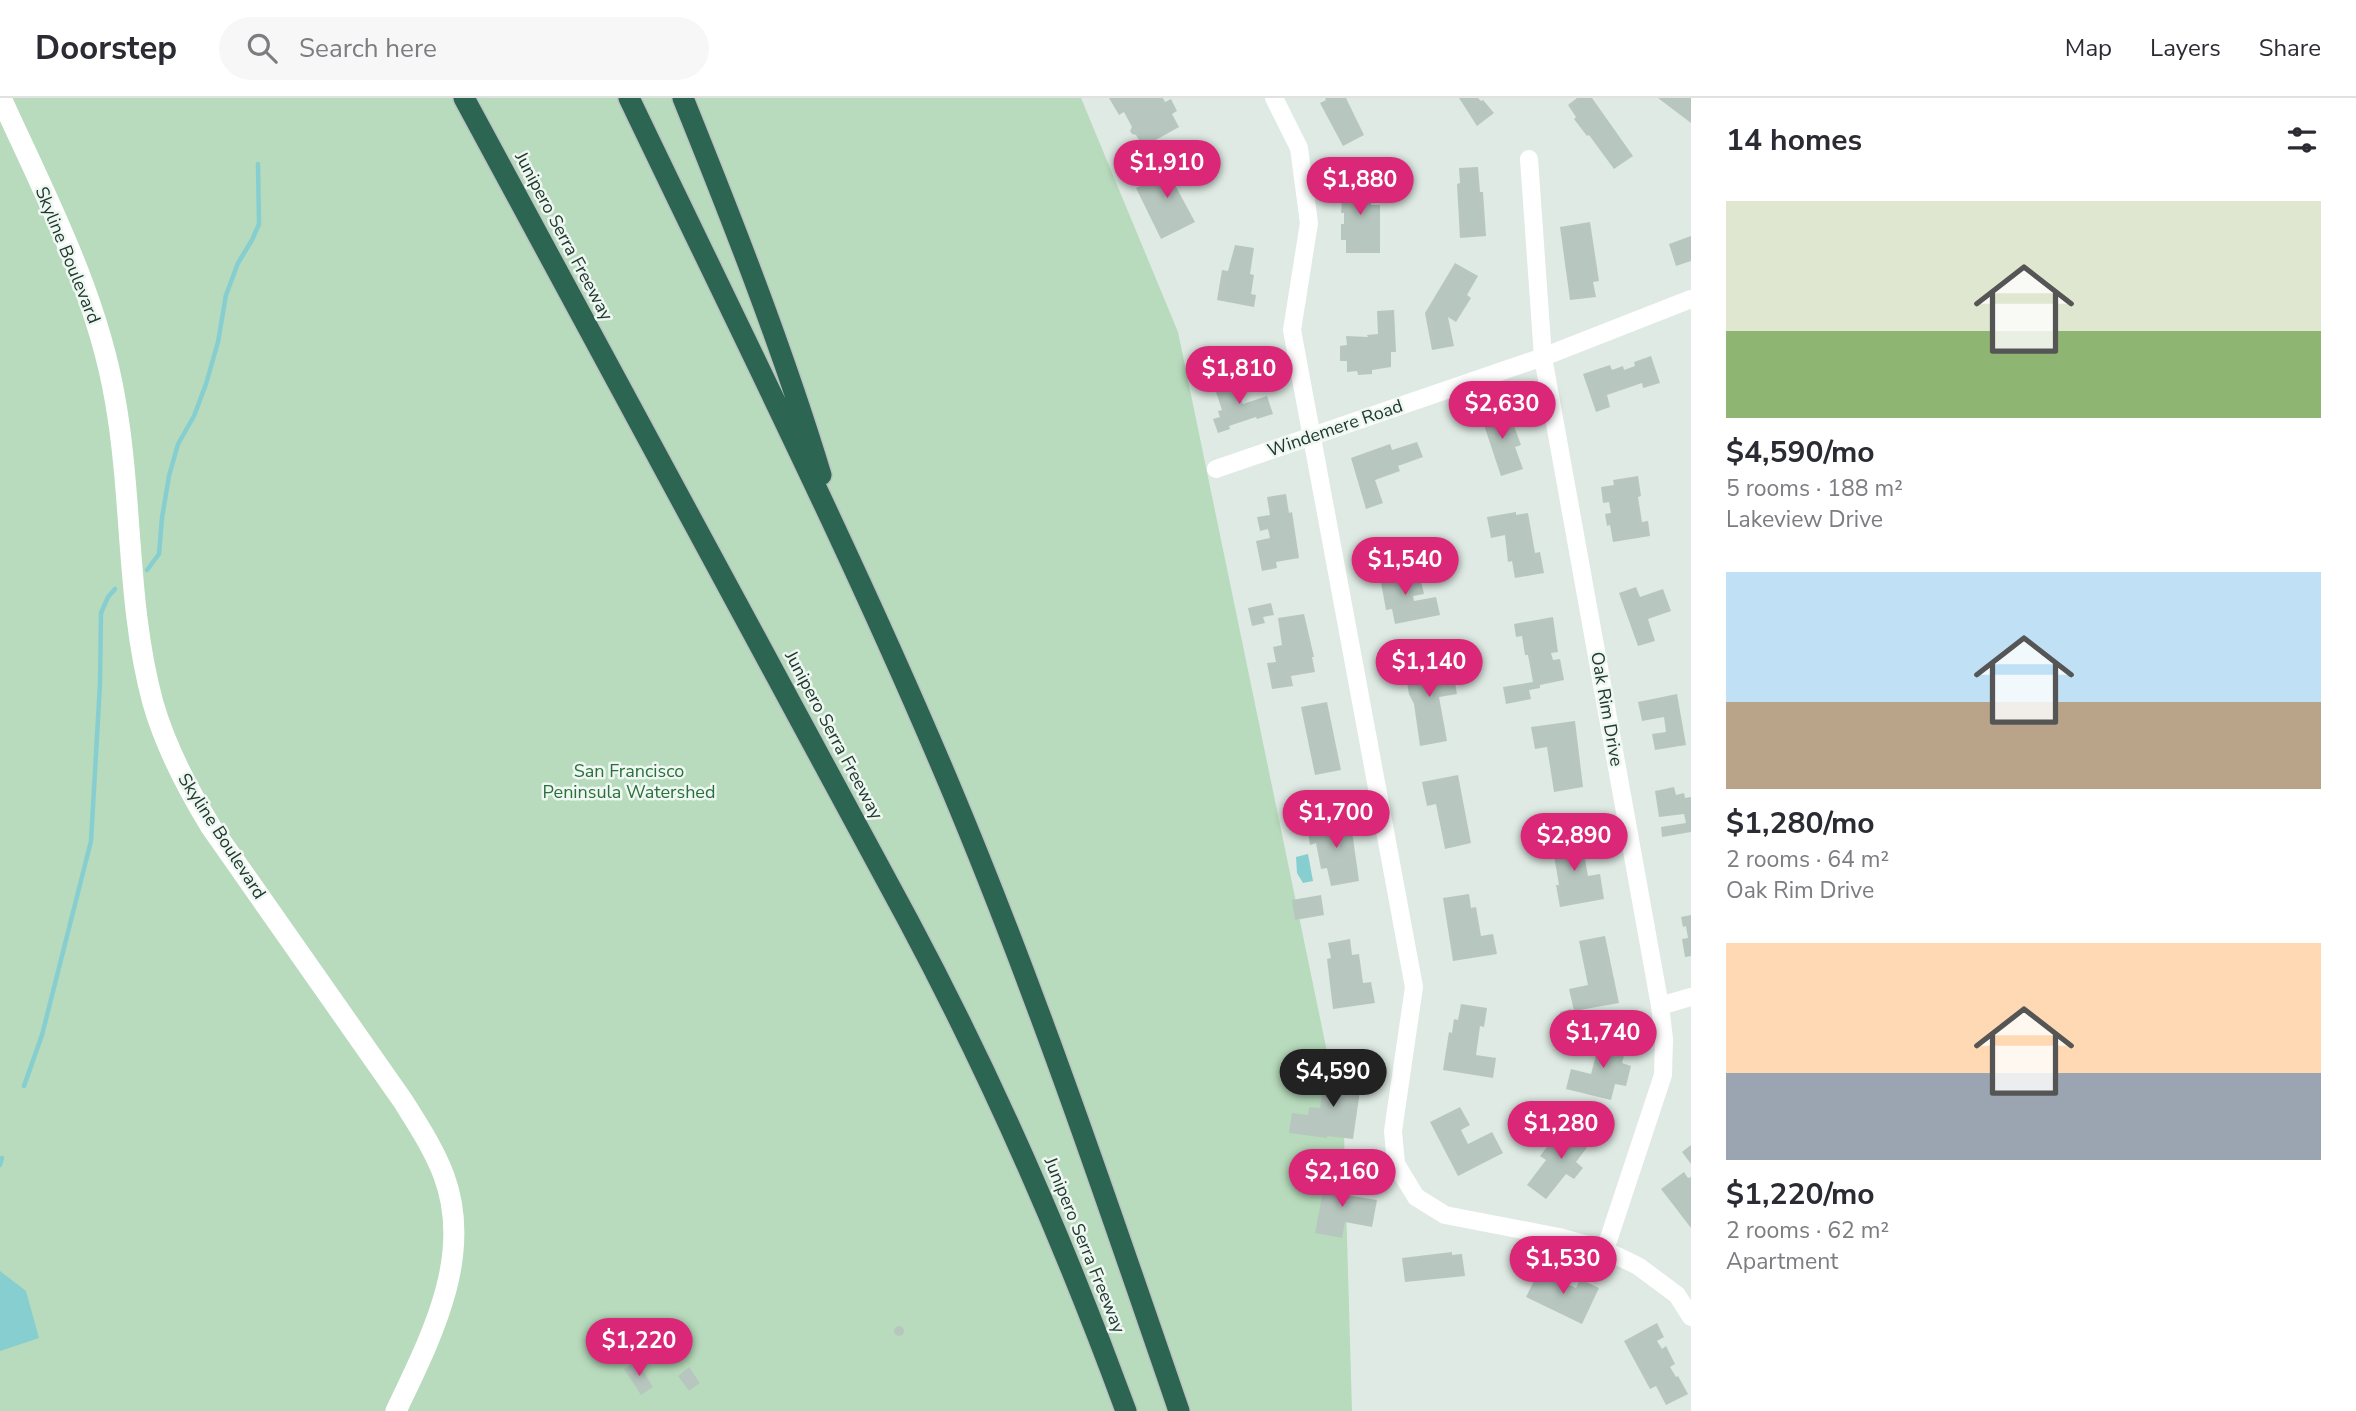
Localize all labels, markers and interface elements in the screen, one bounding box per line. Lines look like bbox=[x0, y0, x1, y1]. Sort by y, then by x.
search box bbox=[219, 17, 709, 80]
text: Doorstep bbox=[35, 26, 177, 71]
icon: search bbox=[243, 29, 281, 67]
text: Search here bbox=[299, 31, 437, 66]
text: Map bbox=[2065, 32, 2112, 64]
text: Layers bbox=[2150, 32, 2221, 64]
text: Share bbox=[2259, 32, 2321, 64]
text: 14 homes bbox=[1726, 120, 1862, 161]
icon: filters bbox=[2283, 121, 2321, 159]
pin: $1,910 bbox=[1110, 140, 1224, 200]
street label: Junipero Serra Freeway bbox=[509, 147, 619, 325]
text: $1,910 bbox=[1130, 147, 1204, 178]
pin: $1,880 bbox=[1303, 158, 1417, 217]
text: $1,880 bbox=[1323, 164, 1397, 195]
street label: Skyline Boulevard bbox=[30, 183, 106, 327]
icon: home bbox=[1961, 246, 2087, 372]
pin: $1,810 bbox=[1182, 346, 1296, 406]
text: $1,810 bbox=[1202, 353, 1276, 384]
pin: $2,630 bbox=[1445, 382, 1559, 441]
text: $2,630 bbox=[1465, 388, 1539, 419]
street label: Windemere Road bbox=[1264, 394, 1406, 462]
text: $4,590/mo bbox=[1726, 432, 1875, 473]
text: 5 rooms · 188 m² bbox=[1726, 473, 1903, 504]
text: Lakeview Drive bbox=[1726, 504, 1883, 535]
pin: $1,540 bbox=[1348, 538, 1462, 597]
text: $1,540 bbox=[1368, 544, 1442, 575]
icon: home bbox=[1961, 617, 2087, 743]
pin: $1,140 bbox=[1372, 640, 1486, 699]
street label: Junipero Serra Freeway bbox=[779, 646, 889, 824]
text: $1,140 bbox=[1392, 646, 1466, 677]
street label: Oak Rim Drive bbox=[1585, 650, 1629, 768]
park label: San Francisco Peninsula Watershed bbox=[543, 759, 715, 804]
street label: Skyline Boulevard bbox=[172, 768, 272, 904]
pin: $1,700 bbox=[1279, 790, 1393, 850]
text: $1,700 bbox=[1299, 797, 1373, 828]
text: $1,280/mo bbox=[1726, 803, 1875, 844]
pin: $2,890 bbox=[1517, 814, 1631, 873]
text: $2,890 bbox=[1537, 820, 1611, 851]
text: 2 rooms · 64 m² bbox=[1726, 844, 1889, 875]
text: Oak Rim Drive bbox=[1726, 875, 1874, 906]
icon: home bbox=[1961, 988, 2087, 1114]
pin: $1,740 bbox=[1546, 1010, 1660, 1070]
text: $1,740 bbox=[1566, 1017, 1640, 1048]
pin: $4,590 bbox=[1276, 1049, 1390, 1109]
text: $4,590 bbox=[1296, 1056, 1370, 1087]
pin: $1,280 bbox=[1504, 1102, 1618, 1161]
text: $1,280 bbox=[1524, 1108, 1598, 1139]
pin: $2,160 bbox=[1285, 1150, 1399, 1209]
street label: Junipero Serra Freeway bbox=[1038, 1153, 1132, 1337]
text: $2,160 bbox=[1305, 1156, 1379, 1187]
text: $1,220/mo bbox=[1726, 1174, 1875, 1215]
text: 2 rooms · 62 m² bbox=[1726, 1215, 1889, 1246]
pin: $1,530 bbox=[1506, 1236, 1620, 1296]
text: $1,530 bbox=[1526, 1243, 1600, 1274]
text: Apartment bbox=[1726, 1246, 1838, 1277]
pin: $1,220 bbox=[582, 1318, 696, 1378]
text: $1,220 bbox=[602, 1325, 676, 1356]

